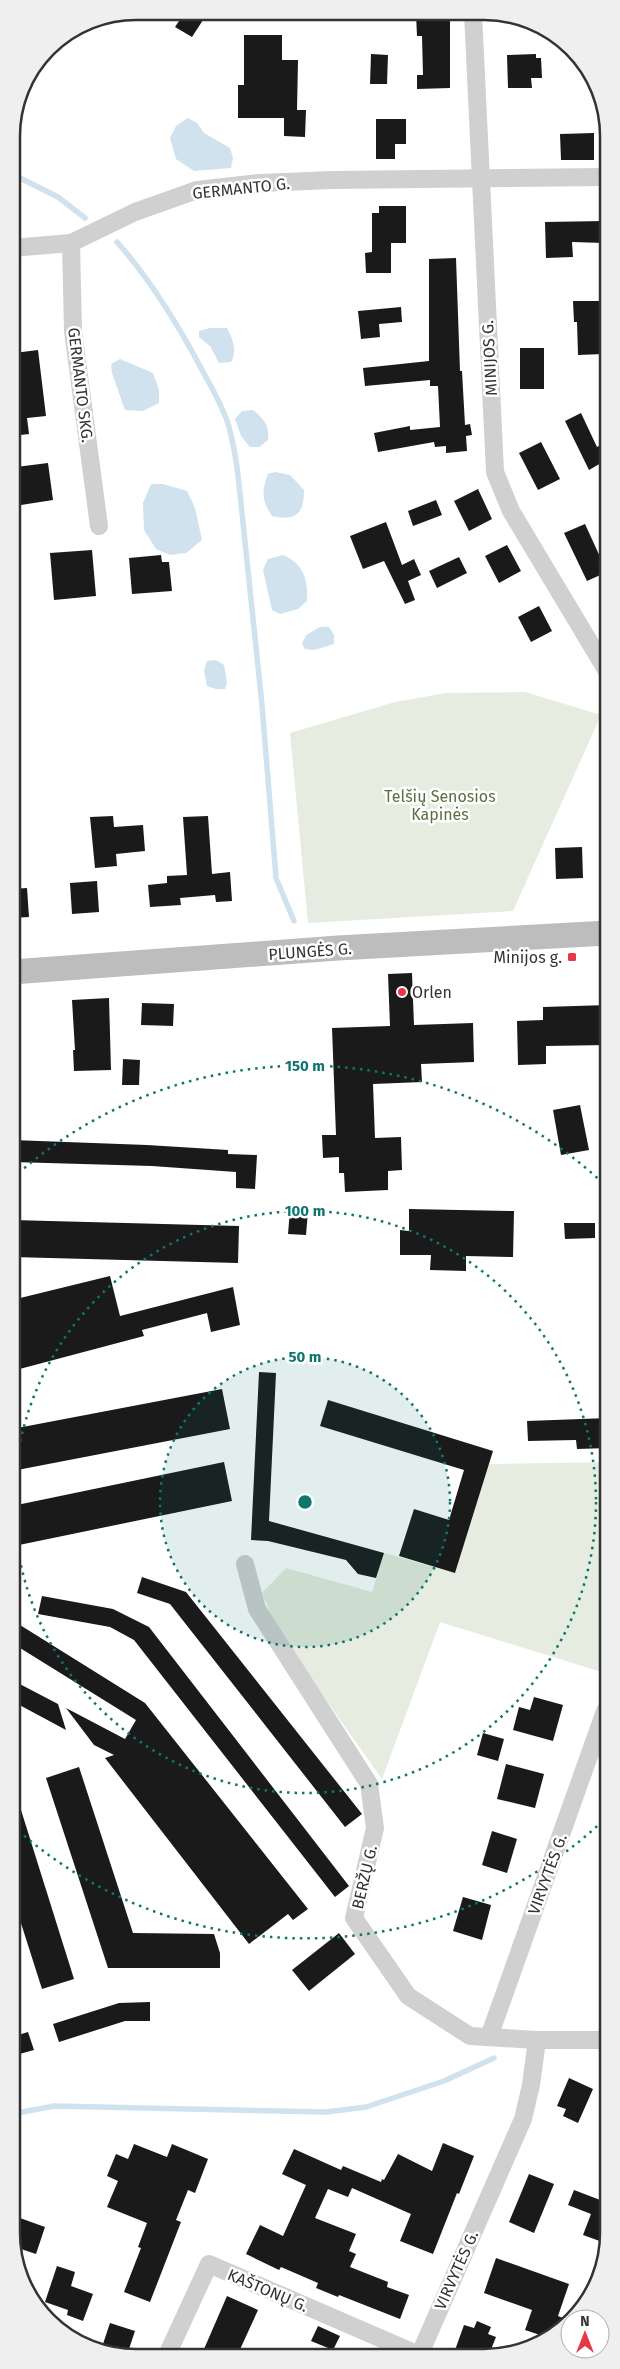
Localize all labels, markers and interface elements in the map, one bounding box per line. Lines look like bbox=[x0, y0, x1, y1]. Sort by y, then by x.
street label: GERMANTO G. bbox=[191, 174, 291, 203]
street label: MINIJOS G. bbox=[478, 320, 501, 396]
street label: GERMANTO SKG. bbox=[64, 326, 97, 444]
park label: Telšių Senosios Kapinės bbox=[384, 787, 496, 824]
street label: PLUNGĖS G. bbox=[268, 938, 353, 964]
place label: Minijos g. bbox=[493, 948, 562, 967]
marker: Minijos g. bbox=[566, 951, 578, 963]
place label: Orlen bbox=[412, 983, 452, 1002]
marker: Orlen bbox=[396, 986, 408, 998]
text: 150 m bbox=[285, 1057, 325, 1075]
text: 100 m bbox=[285, 1202, 325, 1220]
text: 50 m bbox=[288, 1348, 322, 1366]
centre of rings bbox=[296, 1493, 314, 1511]
street label: VIRVYTĖS G. bbox=[523, 1831, 571, 1917]
street label: BERŽŲ G. bbox=[347, 1843, 381, 1911]
street label: VIRVYTĖS G. bbox=[430, 2227, 482, 2313]
street label: KAŠTONŲ G. bbox=[225, 2264, 311, 2316]
north arrow bbox=[560, 2309, 610, 2359]
text: N bbox=[580, 2313, 590, 2330]

